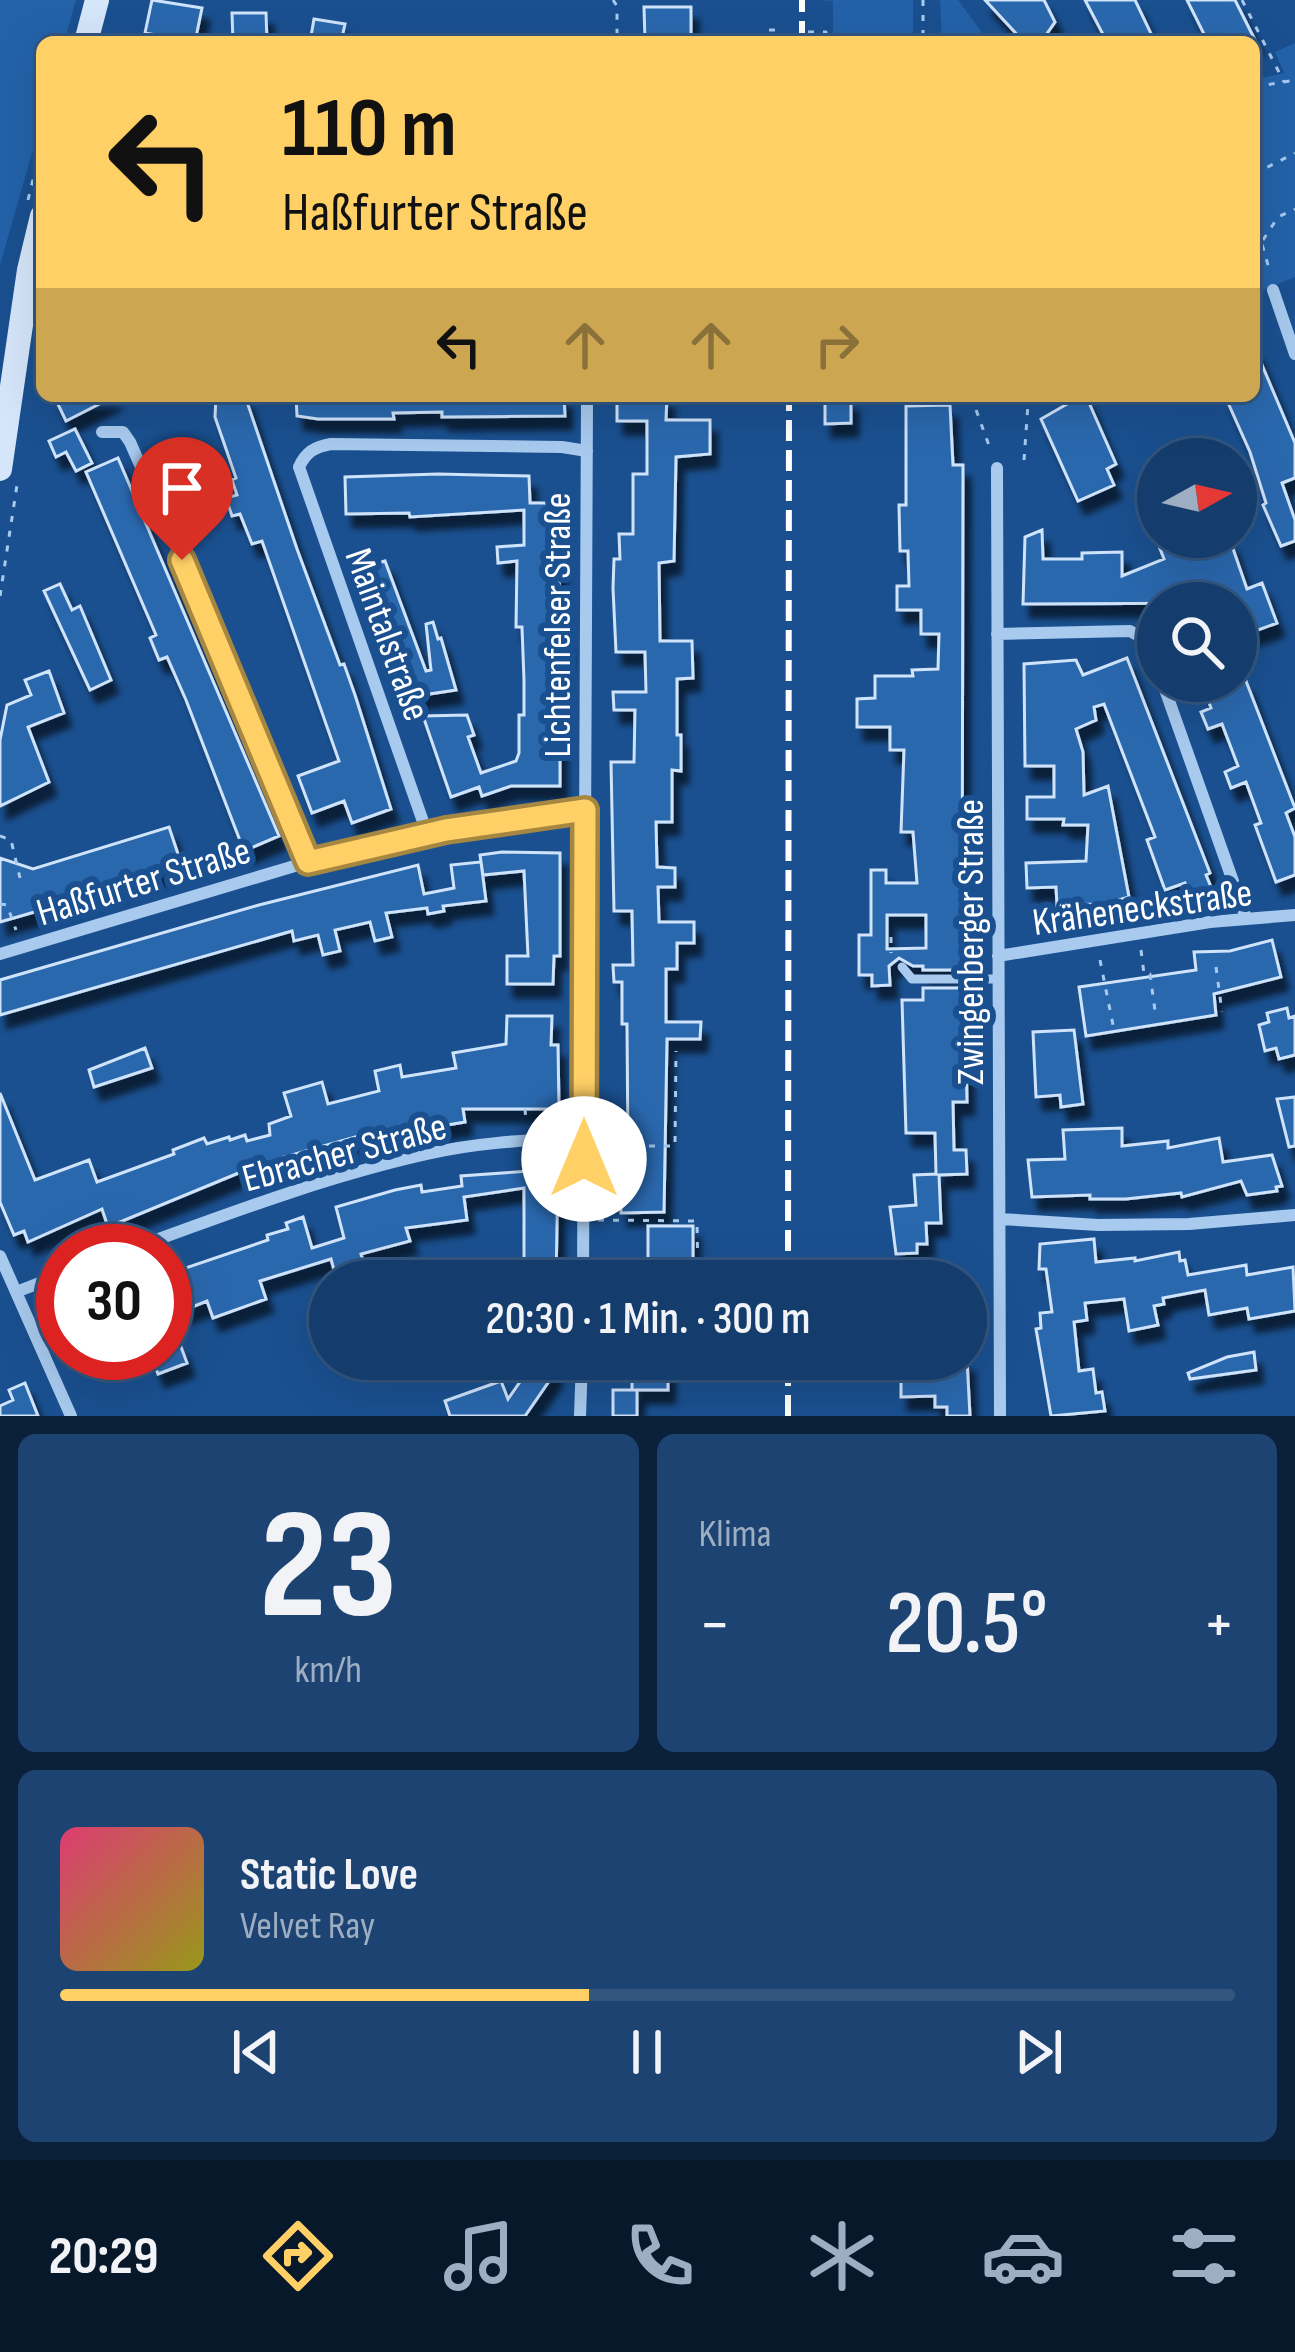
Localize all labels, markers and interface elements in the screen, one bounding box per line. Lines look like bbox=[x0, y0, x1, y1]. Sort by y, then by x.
text: 110 m bbox=[282, 79, 457, 180]
icon: left bbox=[84, 84, 240, 240]
text: Haßfurter Straße bbox=[282, 181, 588, 246]
icon: left bbox=[426, 312, 492, 378]
icon: ahead bbox=[552, 312, 618, 378]
icon: ahead bbox=[678, 312, 744, 378]
icon: right bbox=[804, 312, 870, 378]
pin bbox=[131, 437, 233, 560]
north arrow bbox=[1137, 438, 1257, 558]
map controls bbox=[1137, 438, 1257, 702]
icon: arrive bbox=[149, 455, 215, 521]
street label: Lichtenfelser Straße bbox=[535, 493, 582, 757]
street label: Maintalstraße bbox=[334, 542, 440, 727]
button: search bbox=[1137, 582, 1257, 702]
street label: Zwingenberger Straße bbox=[948, 799, 995, 1085]
street label: Haßfurter Straße bbox=[31, 828, 256, 937]
street label: Kräheneckstraße bbox=[1030, 870, 1255, 947]
position arrow bbox=[521, 1096, 647, 1222]
street label: Ebracher Straße bbox=[237, 1104, 452, 1203]
speed limit sign: 30 bbox=[36, 1224, 192, 1380]
text: 20:30 · 1 Min. · 300 m bbox=[485, 1292, 811, 1347]
text: 23 bbox=[259, 1475, 397, 1662]
text: Klima bbox=[699, 1511, 772, 1558]
text: 20.5° bbox=[886, 1571, 1048, 1679]
text: − bbox=[699, 1586, 731, 1665]
text: + bbox=[1203, 1586, 1235, 1665]
text: km/h bbox=[295, 1647, 362, 1694]
text: Static Love bbox=[240, 1848, 418, 1903]
text: Velvet Ray bbox=[240, 1903, 375, 1950]
icon: previous bbox=[223, 2019, 289, 2085]
icon: pause bbox=[614, 2019, 680, 2085]
icon: next bbox=[1006, 2019, 1072, 2085]
icon: directions bbox=[256, 2214, 340, 2298]
icon: music bbox=[437, 2214, 521, 2298]
icon: phone bbox=[618, 2214, 702, 2298]
icon: climate bbox=[800, 2214, 884, 2298]
icon: car bbox=[981, 2214, 1065, 2298]
icon: filters bbox=[1162, 2214, 1246, 2298]
text: 20:29 bbox=[49, 2224, 159, 2289]

